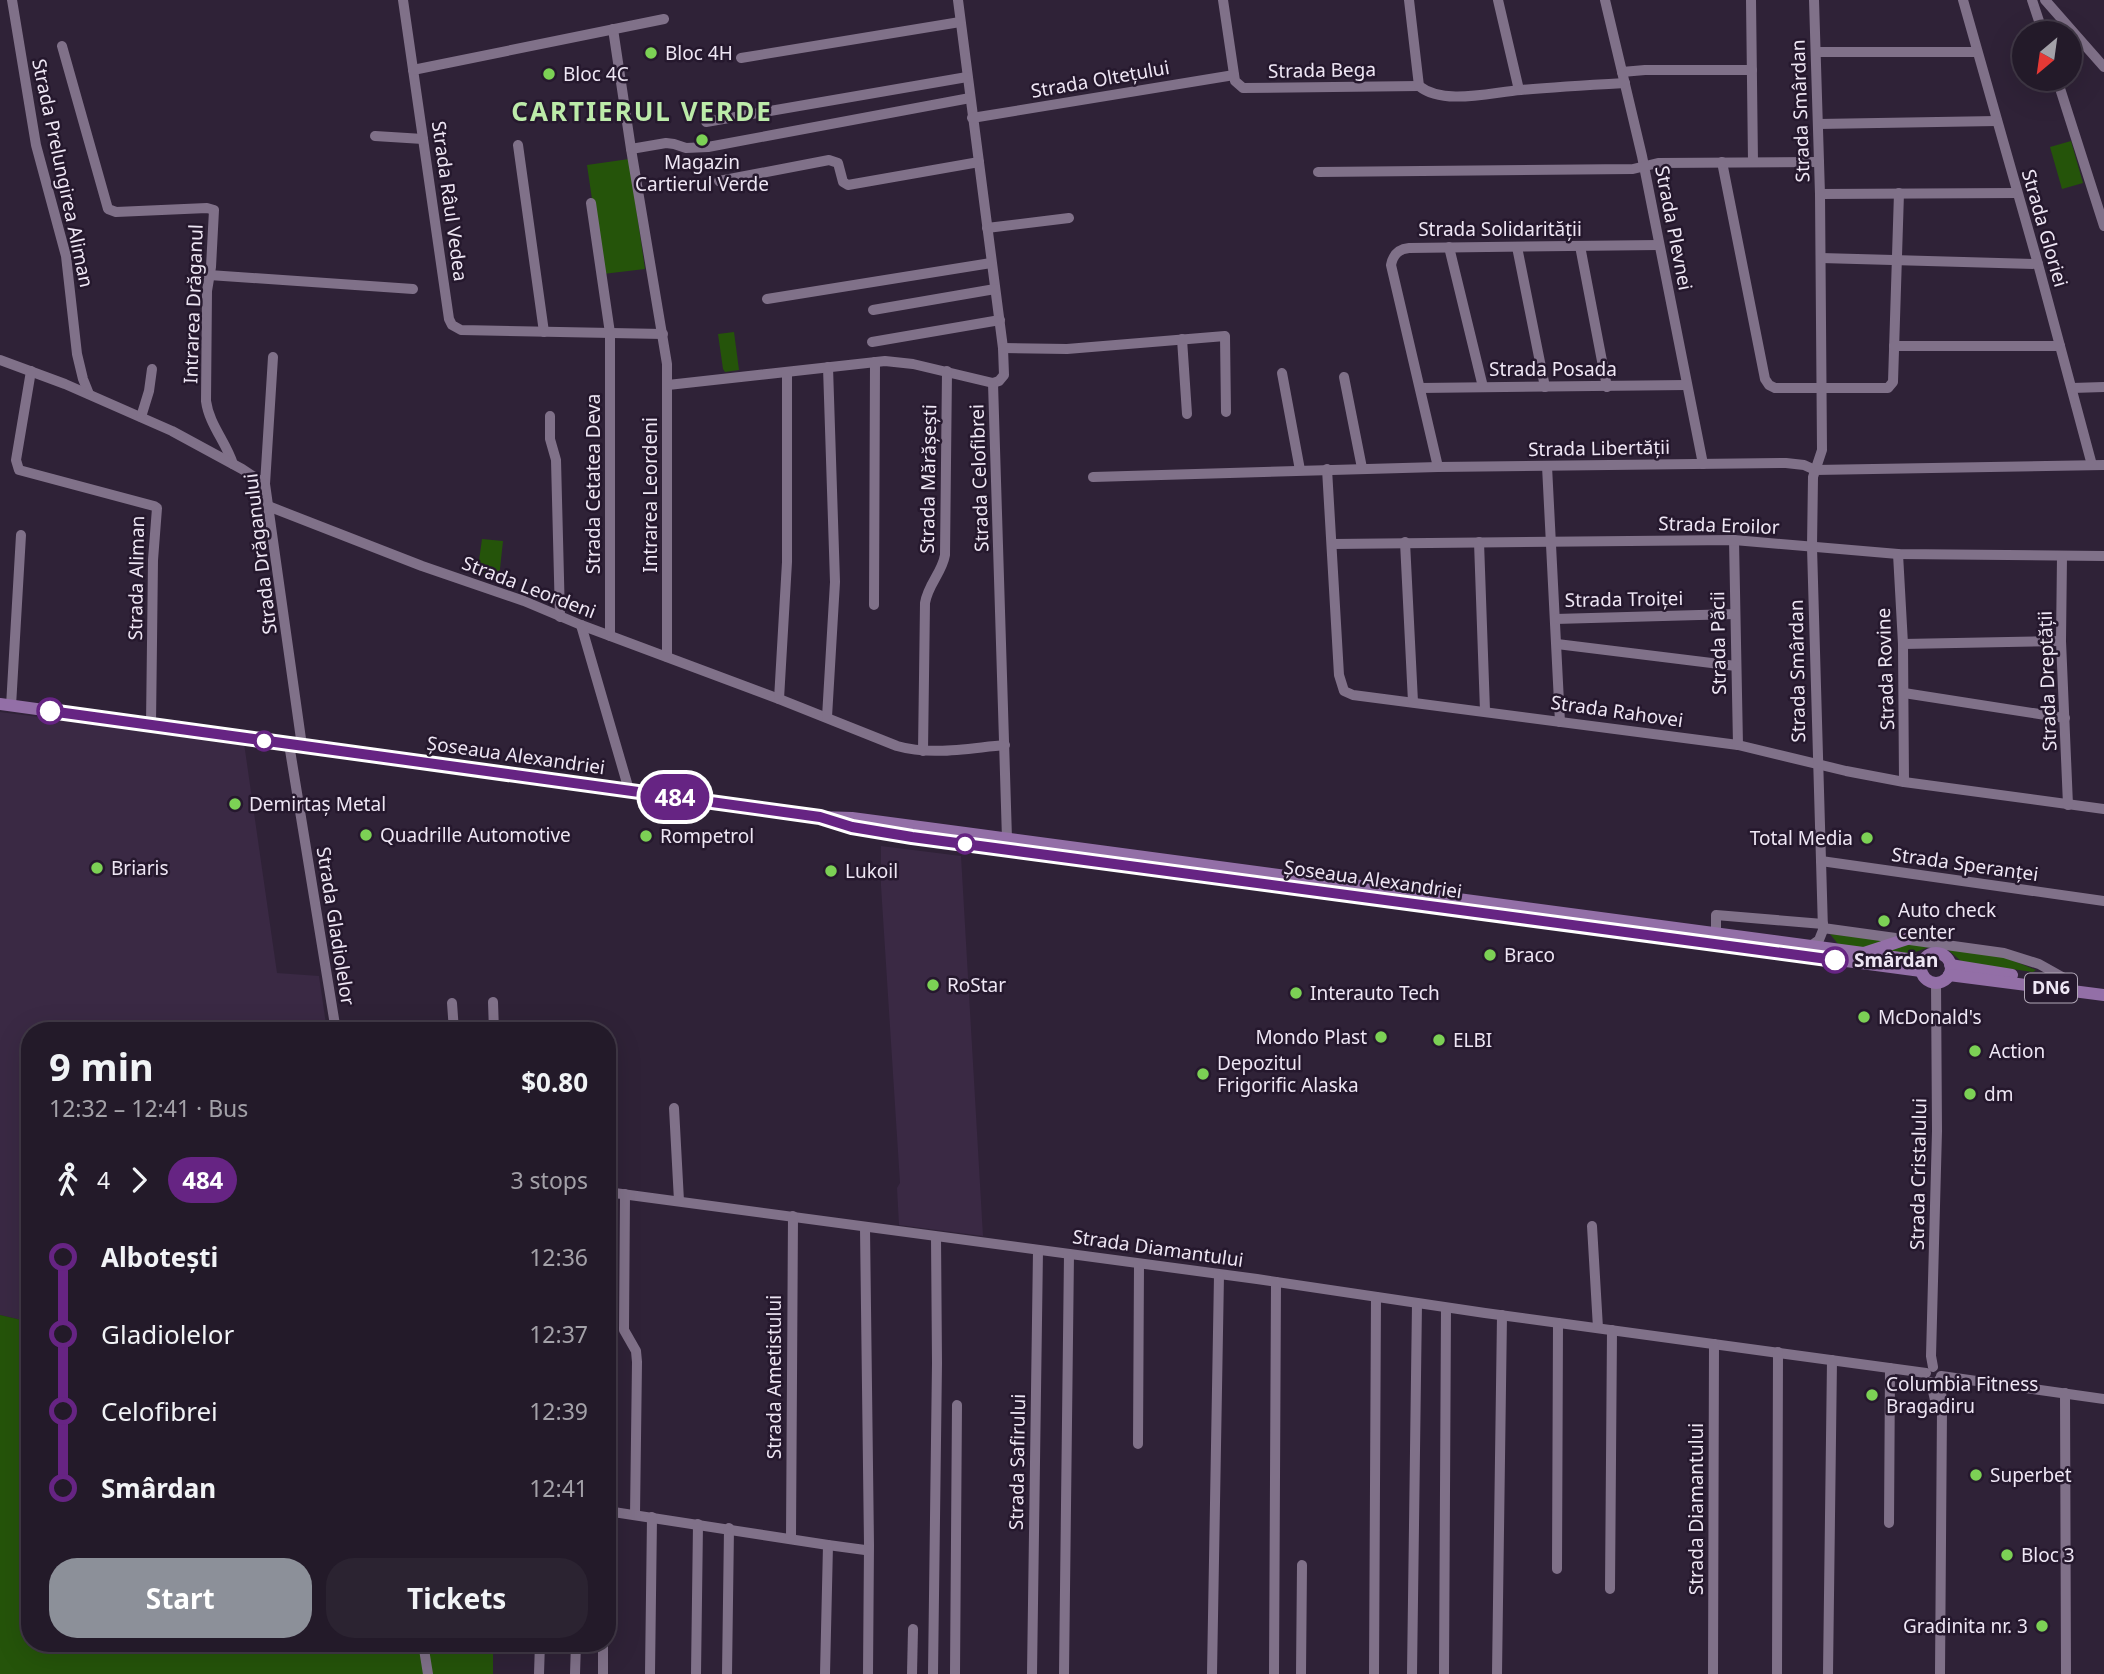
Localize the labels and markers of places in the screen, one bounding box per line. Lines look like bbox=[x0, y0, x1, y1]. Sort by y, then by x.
place label: Bloc 4H bbox=[665, 40, 733, 66]
marker: Bloc 4H bbox=[643, 45, 659, 61]
place label: Bloc 4C bbox=[563, 61, 629, 87]
marker: Bloc 4C bbox=[541, 66, 557, 82]
marker: Magazin Cartierul Verde bbox=[694, 132, 710, 148]
place label: Magazin Cartierul Verde bbox=[635, 149, 769, 197]
unlabelled marker bbox=[37, 698, 63, 724]
unlabelled marker bbox=[254, 731, 274, 751]
place label: Demirtaș Metal bbox=[249, 791, 386, 817]
marker: Demirtaș Metal bbox=[227, 796, 243, 812]
place label: Quadrille Automotive bbox=[380, 822, 571, 848]
place label: Rompetrol bbox=[660, 823, 754, 849]
place label: Total Media bbox=[1750, 825, 1853, 851]
marker: Quadrille Automotive bbox=[358, 827, 374, 843]
marker: Rompetrol bbox=[638, 828, 654, 844]
marker: Total Media bbox=[1859, 830, 1875, 846]
unlabelled marker bbox=[955, 834, 975, 854]
place label: Briaris bbox=[111, 855, 169, 881]
place label: Lukoil bbox=[845, 858, 898, 884]
marker: Briaris bbox=[89, 860, 105, 876]
marker: Lukoil bbox=[823, 863, 839, 879]
place label: Auto check center bbox=[1898, 897, 1996, 945]
marker: Auto check center bbox=[1876, 913, 1892, 929]
place label: Braco bbox=[1504, 942, 1555, 968]
marker: Braco bbox=[1482, 947, 1498, 963]
marker: Smârdan bbox=[1822, 947, 1848, 973]
place label: Smârdan bbox=[1854, 947, 1938, 973]
place label: RoStar bbox=[947, 972, 1006, 998]
marker: RoStar bbox=[925, 977, 941, 993]
place label: Interauto Tech bbox=[1310, 980, 1440, 1006]
marker: Interauto Tech bbox=[1288, 985, 1304, 1001]
place label: McDonald's bbox=[1878, 1004, 1982, 1030]
marker: McDonald's bbox=[1856, 1009, 1872, 1025]
place label: Mondo Plast bbox=[1255, 1024, 1367, 1050]
place label: ELBI bbox=[1453, 1027, 1492, 1053]
marker: Mondo Plast bbox=[1373, 1029, 1389, 1045]
marker: ELBI bbox=[1431, 1032, 1447, 1048]
place label: Action bbox=[1989, 1038, 2045, 1064]
marker: Action bbox=[1967, 1043, 1983, 1059]
place label: Depozitul Frigorific Alaska bbox=[1217, 1050, 1359, 1098]
marker: Depozitul Frigorific Alaska bbox=[1195, 1066, 1211, 1082]
place label: dm bbox=[1984, 1081, 2013, 1107]
marker: dm bbox=[1962, 1086, 1978, 1102]
place label: Columbia Fitness Bragadiru bbox=[1886, 1371, 2038, 1419]
marker: Columbia Fitness Bragadiru bbox=[1864, 1387, 1880, 1403]
place label: Superbet bbox=[1990, 1462, 2072, 1488]
marker: Superbet bbox=[1968, 1467, 1984, 1483]
place label: Bloc 3 bbox=[2021, 1542, 2075, 1568]
marker: Bloc 3 bbox=[1999, 1547, 2015, 1563]
place label: Gradinita nr. 3 bbox=[1903, 1613, 2028, 1639]
marker: Gradinita nr. 3 bbox=[2034, 1618, 2050, 1634]

